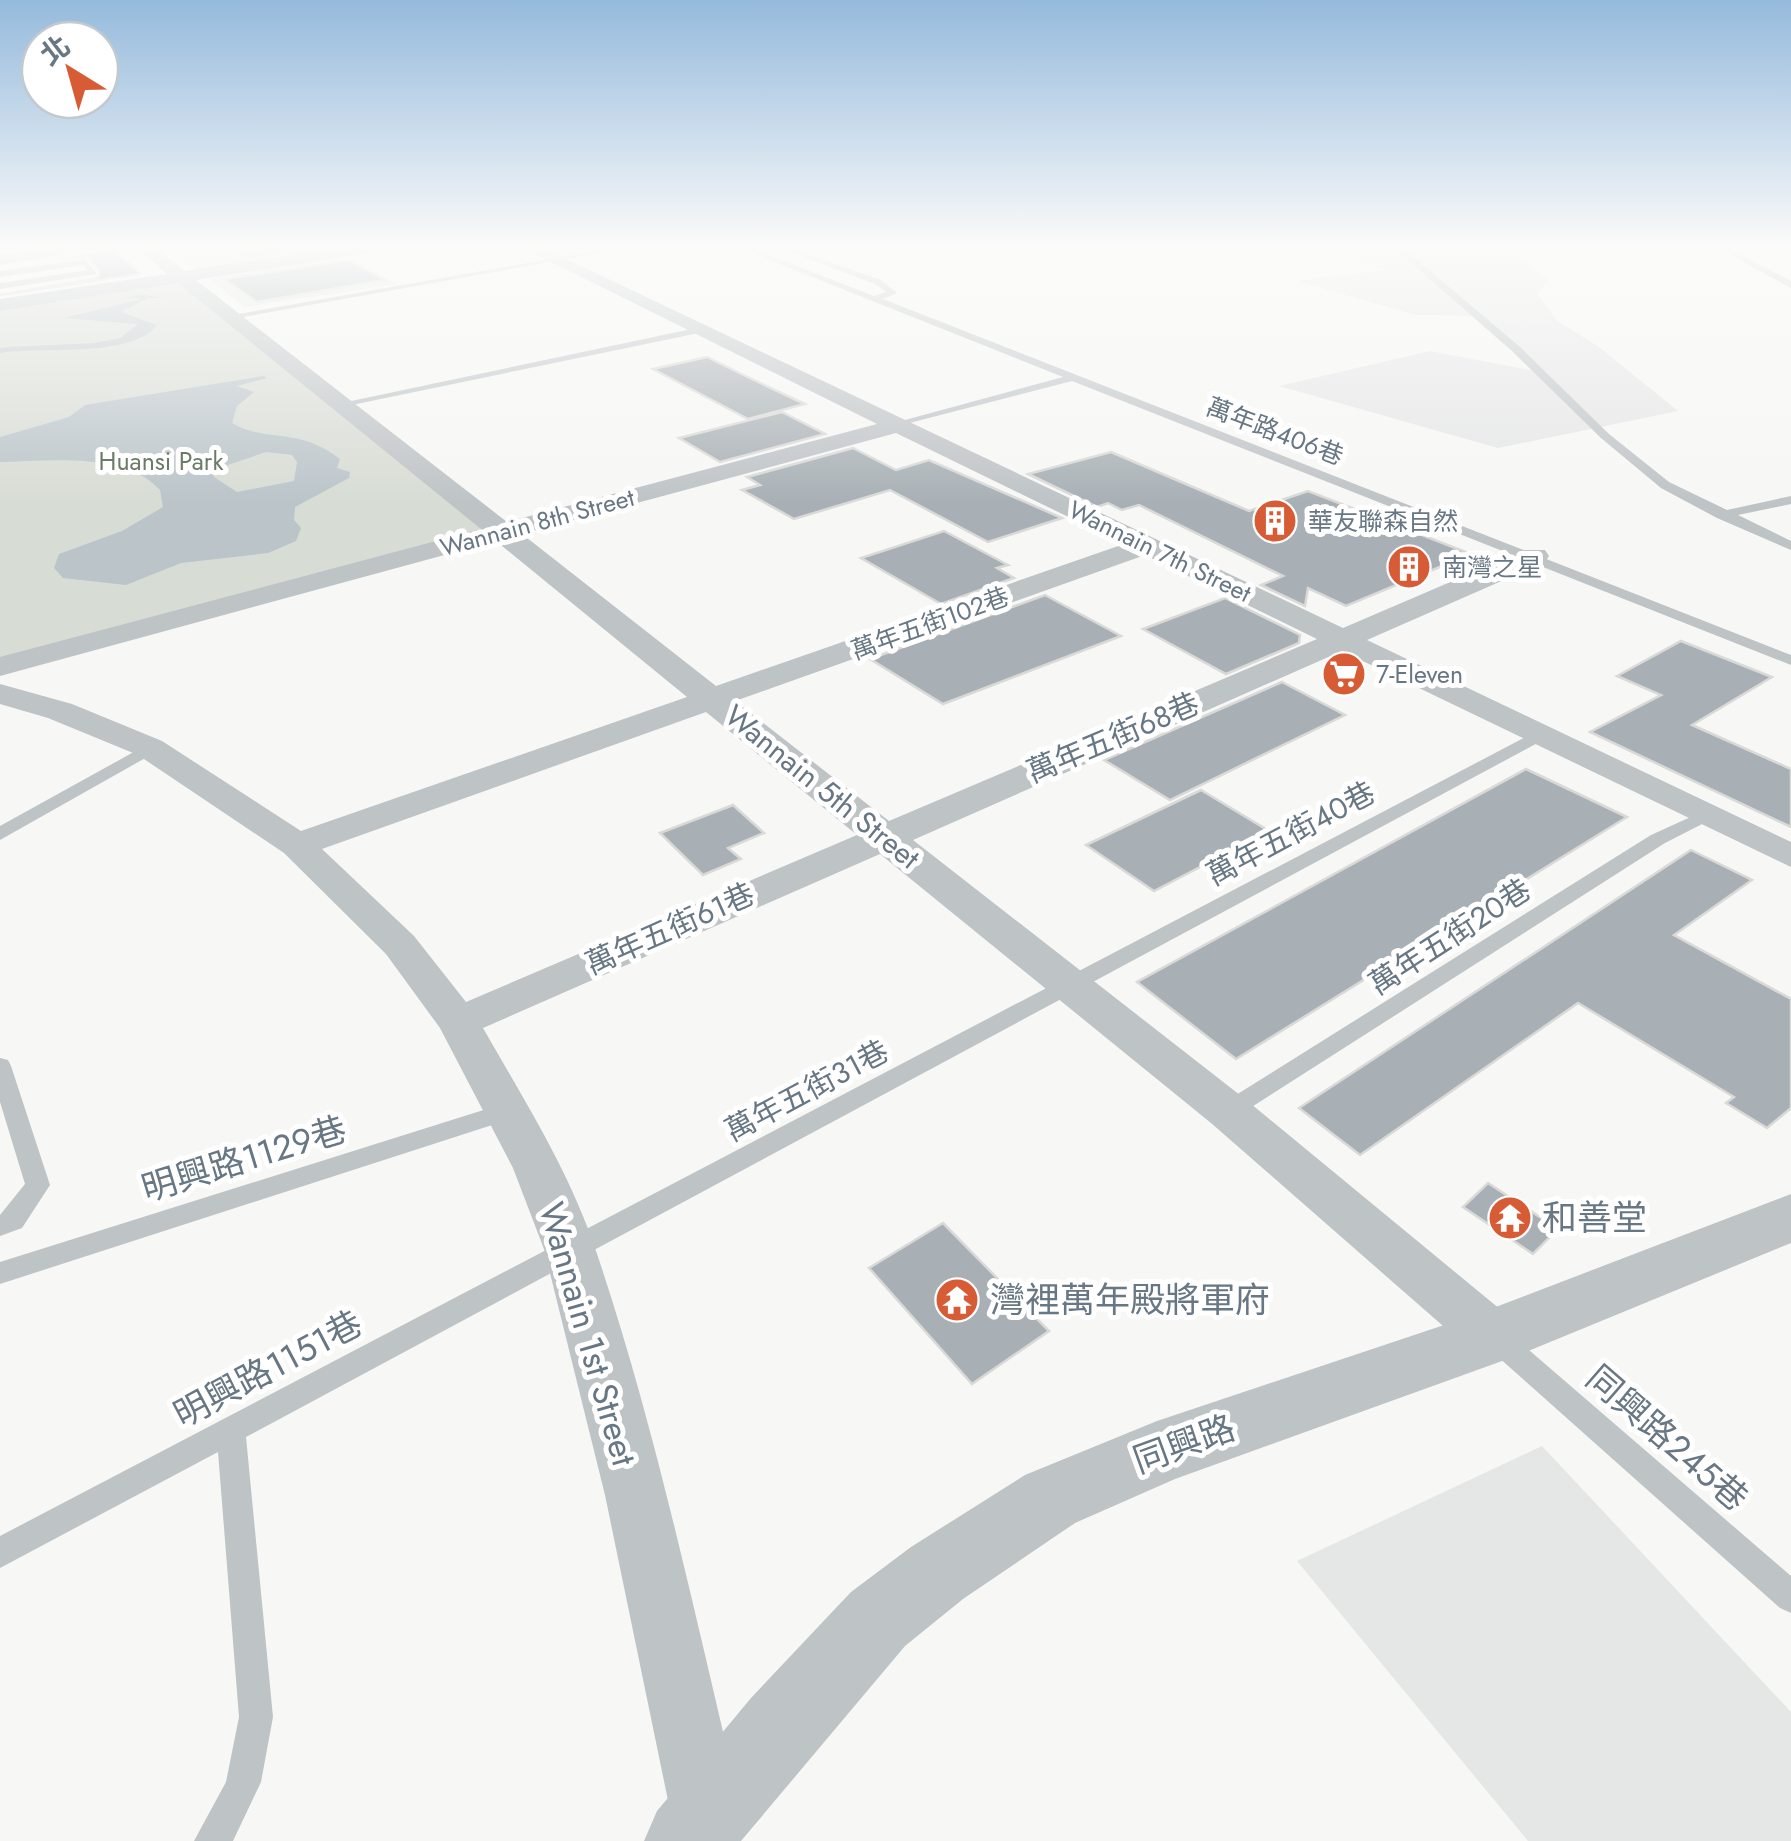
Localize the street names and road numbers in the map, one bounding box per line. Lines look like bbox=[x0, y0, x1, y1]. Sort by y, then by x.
street label: 萬年路406巷 bbox=[1201, 388, 1349, 474]
street label: Wannain 8th Street bbox=[436, 479, 638, 565]
street label: Wannain 7th Street bbox=[1063, 491, 1257, 611]
street label: 萬年五街102巷 bbox=[846, 578, 1014, 668]
street label: 萬年五街68巷 bbox=[1020, 682, 1206, 793]
street label: Wannain 5th Street bbox=[716, 694, 930, 879]
street label: 萬年五街40巷 bbox=[1199, 771, 1383, 896]
street label: 萬年五街20巷 bbox=[1360, 868, 1539, 1005]
street label: 萬年五街61巷 bbox=[578, 872, 761, 985]
street label: 萬年五街31巷 bbox=[717, 1029, 896, 1152]
street label: 明興路1129巷 bbox=[136, 1104, 352, 1214]
street label: Wannain 1st Street bbox=[527, 1196, 650, 1472]
street label: 明興路1151巷 bbox=[165, 1298, 371, 1440]
street label: 同興路245巷 bbox=[1575, 1354, 1759, 1522]
street label: 同興路 bbox=[1126, 1403, 1242, 1485]

